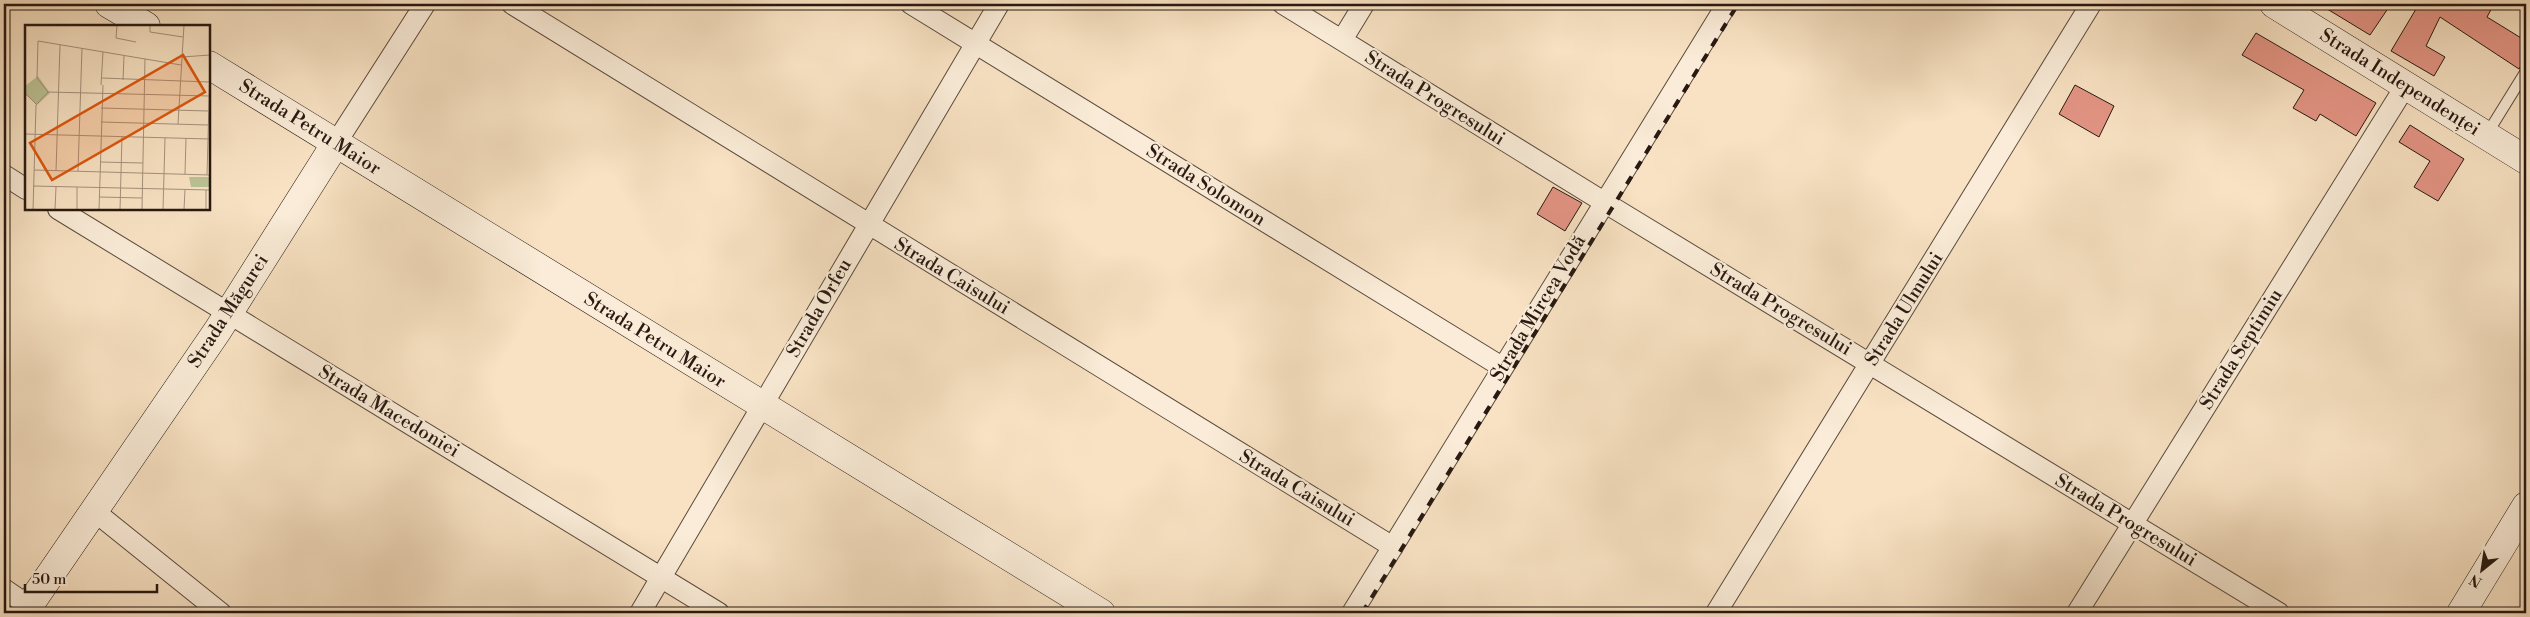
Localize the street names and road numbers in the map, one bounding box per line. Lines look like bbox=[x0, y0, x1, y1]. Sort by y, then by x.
street label: Strada Independenței bbox=[2315, 23, 2485, 141]
street label: Strada Progresului bbox=[1360, 45, 1510, 151]
street label: Strada Petru Maior bbox=[235, 74, 385, 180]
street label: Strada Solomon bbox=[1142, 139, 1270, 231]
street label: Strada Mircea Vodă bbox=[1485, 230, 1591, 386]
street label: Strada Caisului bbox=[890, 232, 1014, 320]
street label: Strada Ulmului bbox=[1860, 248, 1948, 370]
street label: Strada Măgurei bbox=[182, 250, 274, 372]
street label: Strada Orfeu bbox=[781, 254, 857, 362]
street label: Strada Progresului bbox=[1706, 257, 1856, 361]
street label: Strada Septimiu bbox=[2194, 284, 2288, 414]
street label: Strada Petru Maior bbox=[580, 287, 730, 393]
street label: Strada Macedoniei bbox=[314, 359, 464, 463]
street label: Strada Caisului bbox=[1235, 444, 1359, 532]
street label: Strada Progresului bbox=[2051, 468, 2201, 572]

